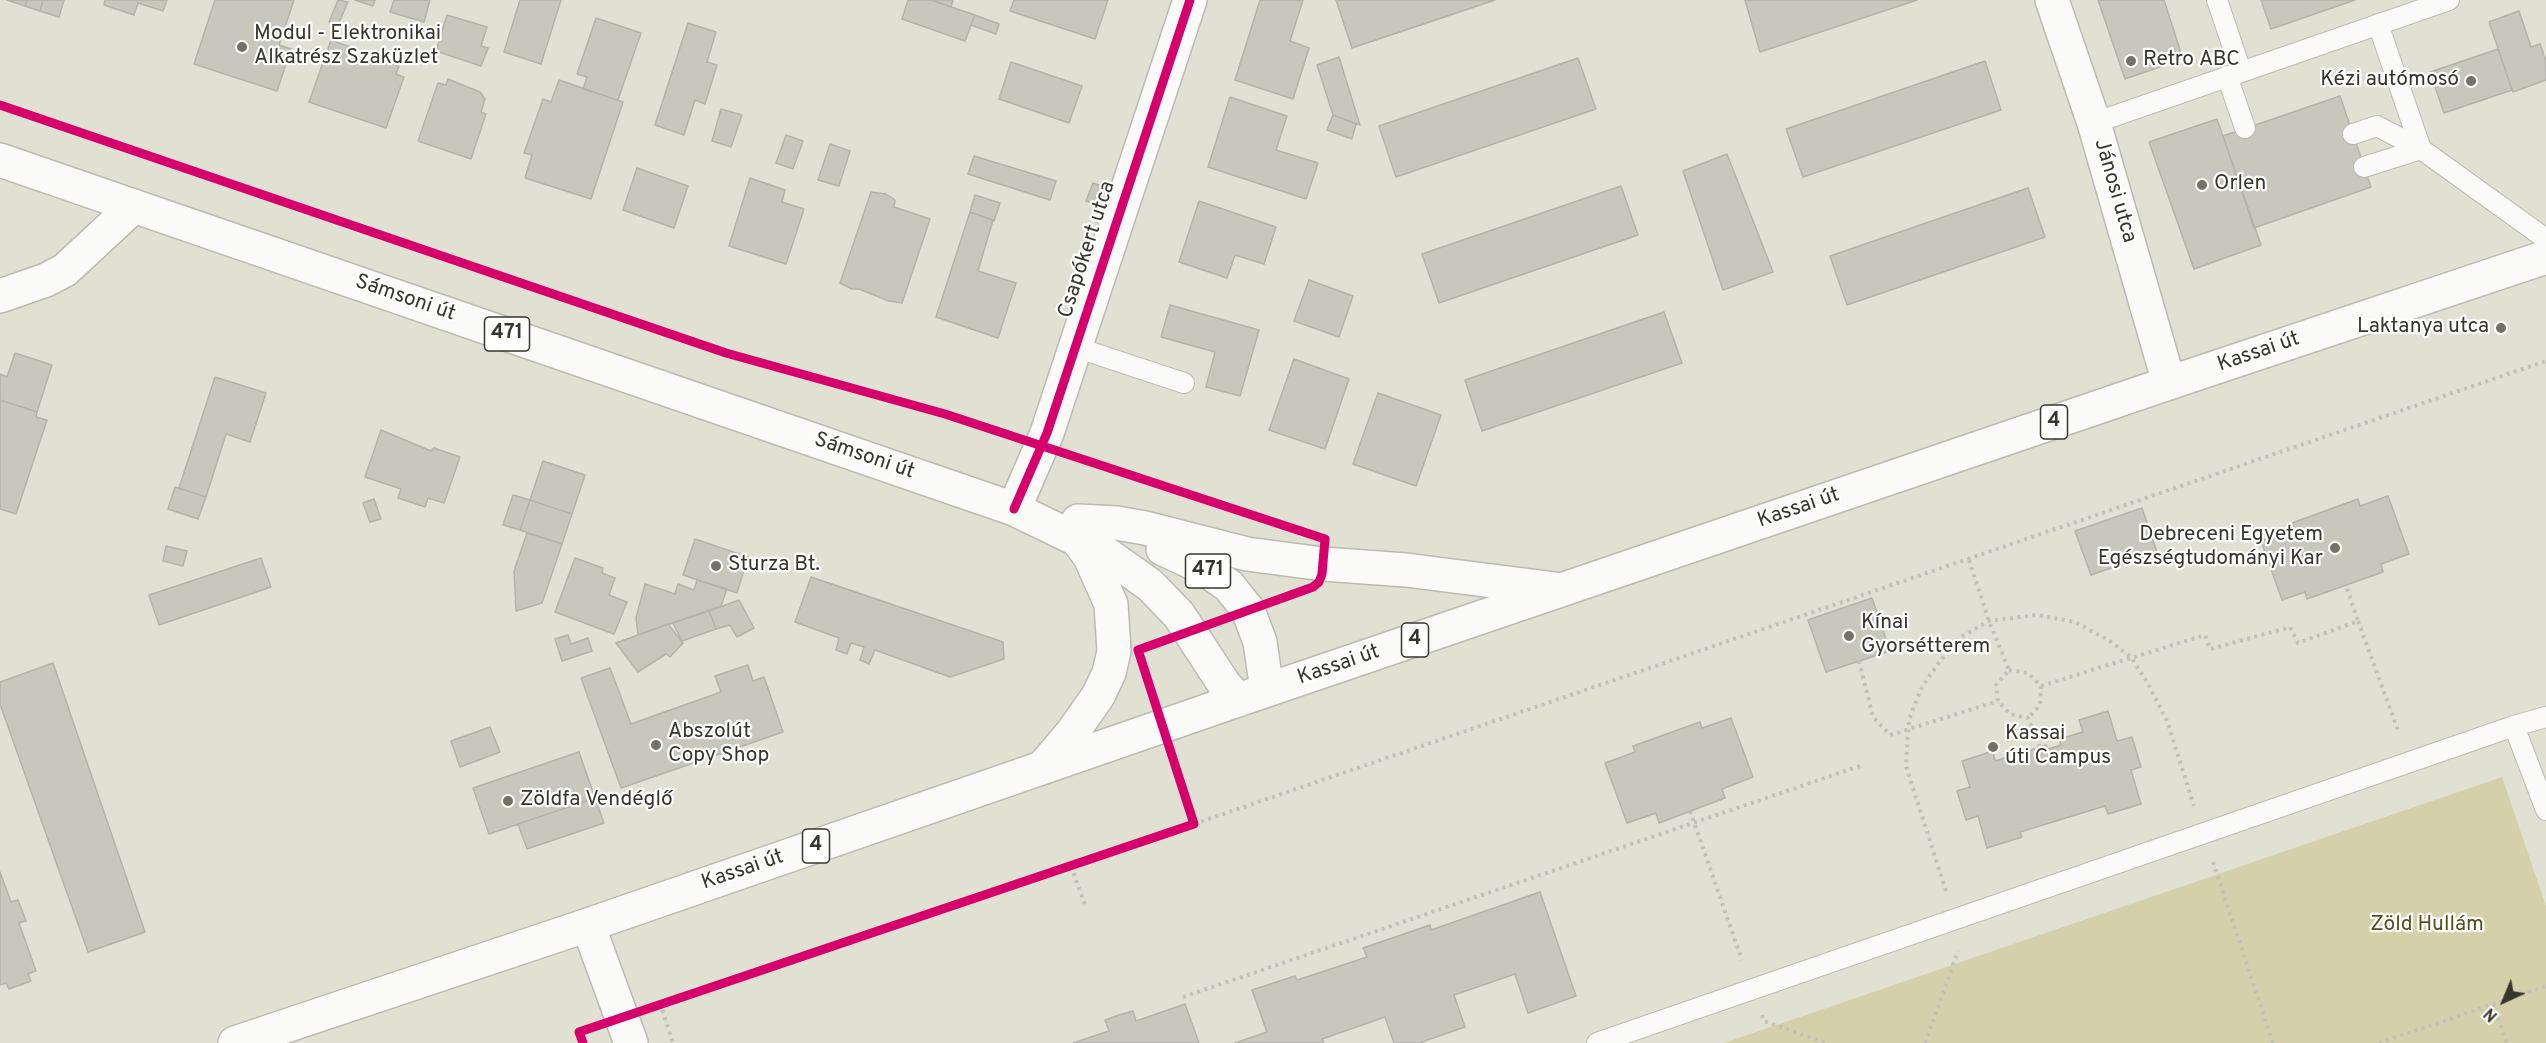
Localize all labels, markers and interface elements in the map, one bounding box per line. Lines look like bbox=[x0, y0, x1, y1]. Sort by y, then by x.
place label: Modul - Elektronikai Alkatrész Szaküzlet bbox=[254, 22, 441, 72]
marker: Modul - Elektronikai Alkatrész Szaküzlet bbox=[235, 40, 249, 54]
place label: Retro ABC bbox=[2143, 48, 2240, 74]
marker: Retro ABC bbox=[2124, 54, 2138, 68]
place label: Kézi autómosó bbox=[2320, 68, 2459, 94]
marker: Kézi autómosó bbox=[2464, 74, 2478, 88]
street label: Jánosi utca bbox=[2087, 136, 2141, 246]
place label: Orlen bbox=[2214, 172, 2266, 198]
street label: Csapókert utca bbox=[1054, 178, 1122, 322]
marker: Orlen bbox=[2195, 178, 2209, 192]
street label: Sámsoni út bbox=[351, 270, 459, 328]
place label: Laktanya utca bbox=[2357, 315, 2489, 341]
road number: 471 bbox=[484, 317, 530, 351]
marker: Laktanya utca bbox=[2494, 321, 2508, 335]
street label: Kassai út bbox=[2215, 327, 2303, 379]
road number: 4 bbox=[2040, 405, 2068, 439]
street label: Sámsoni út bbox=[810, 428, 918, 486]
street label: Kassai út bbox=[1755, 483, 1843, 535]
place label: Debreceni Egyetem Egészségtudományi Kar bbox=[2098, 523, 2323, 573]
marker: Debreceni Egyetem Egészségtudományi Kar bbox=[2328, 541, 2342, 555]
place label: Sturza Bt. bbox=[728, 553, 820, 579]
road number: 471 bbox=[1186, 554, 1230, 588]
marker: Sturza Bt. bbox=[709, 559, 723, 573]
place label: Kínai Gyorsétterem bbox=[1861, 611, 1990, 661]
road number: 4 bbox=[1402, 623, 1428, 657]
marker: Kínai Gyorsétterem bbox=[1842, 629, 1856, 643]
street label: Kassai út bbox=[1295, 640, 1383, 692]
place label: Abszolút Copy Shop bbox=[668, 720, 769, 770]
place label: Kassai úti Campus bbox=[2005, 722, 2111, 772]
marker: Abszolút Copy Shop bbox=[649, 738, 663, 752]
marker: Kassai úti Campus bbox=[1986, 740, 2000, 754]
place label: Zöldfa Vendéglő bbox=[520, 788, 673, 814]
marker: Zöldfa Vendéglő bbox=[501, 794, 515, 808]
road number: 4 bbox=[802, 829, 830, 863]
street label: Kassai út bbox=[699, 845, 787, 897]
park label: Zöld Hullám bbox=[2370, 913, 2484, 939]
north arrow bbox=[2474, 971, 2534, 1031]
text: N bbox=[2480, 1003, 2503, 1025]

